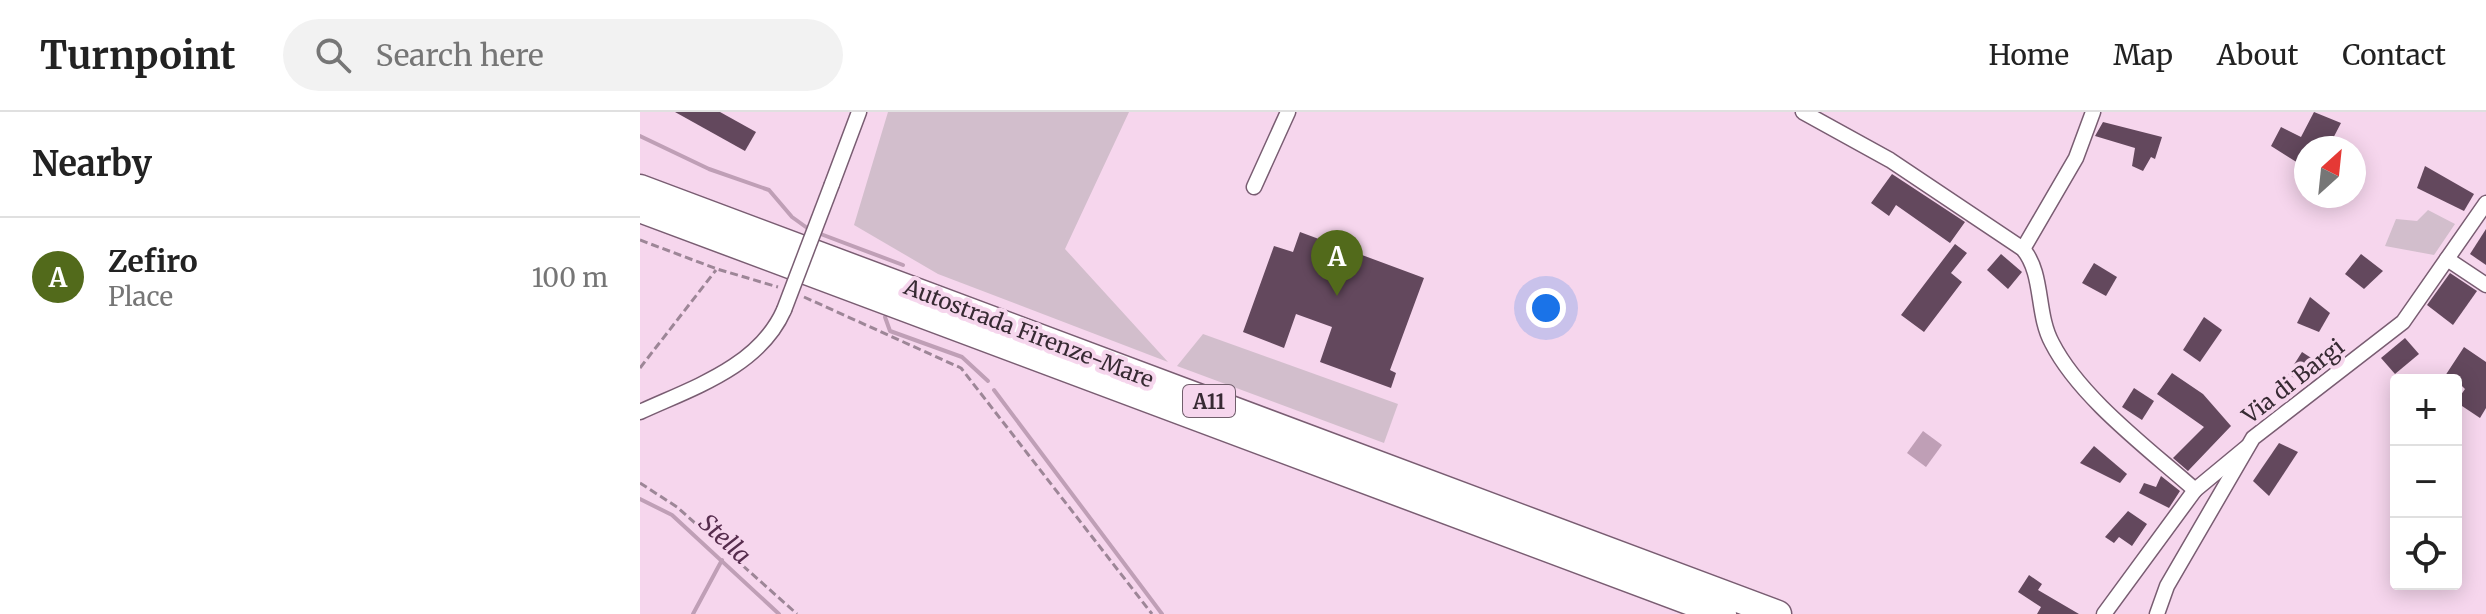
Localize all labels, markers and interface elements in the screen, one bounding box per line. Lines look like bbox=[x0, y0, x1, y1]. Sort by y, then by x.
search box bbox=[283, 19, 843, 91]
text: Turnpoint bbox=[40, 32, 235, 79]
icon: search bbox=[311, 33, 355, 77]
text: Search here bbox=[375, 36, 544, 74]
text: Home bbox=[1988, 37, 2069, 73]
text: Map bbox=[2113, 37, 2173, 73]
text: About bbox=[2217, 37, 2298, 73]
text: Contact bbox=[2342, 37, 2446, 73]
north arrow bbox=[2294, 136, 2366, 208]
text: Nearby bbox=[32, 143, 152, 185]
pin: A bbox=[1311, 230, 1363, 296]
text: Zefiro bbox=[108, 242, 198, 280]
text: A bbox=[49, 261, 67, 294]
text: 100 m bbox=[532, 261, 608, 294]
street label: Autostrada Firenze-Mare bbox=[899, 272, 1158, 394]
text: Place bbox=[108, 280, 173, 313]
your location bbox=[1526, 288, 1566, 328]
street label: Via di Bargi bbox=[2236, 333, 2350, 430]
map controls bbox=[2390, 374, 2462, 590]
button: + bbox=[2390, 374, 2462, 446]
road number: A11 bbox=[1183, 385, 1235, 417]
button: − bbox=[2390, 446, 2462, 518]
water label: Stella bbox=[693, 507, 757, 571]
button: locate bbox=[2390, 518, 2462, 590]

